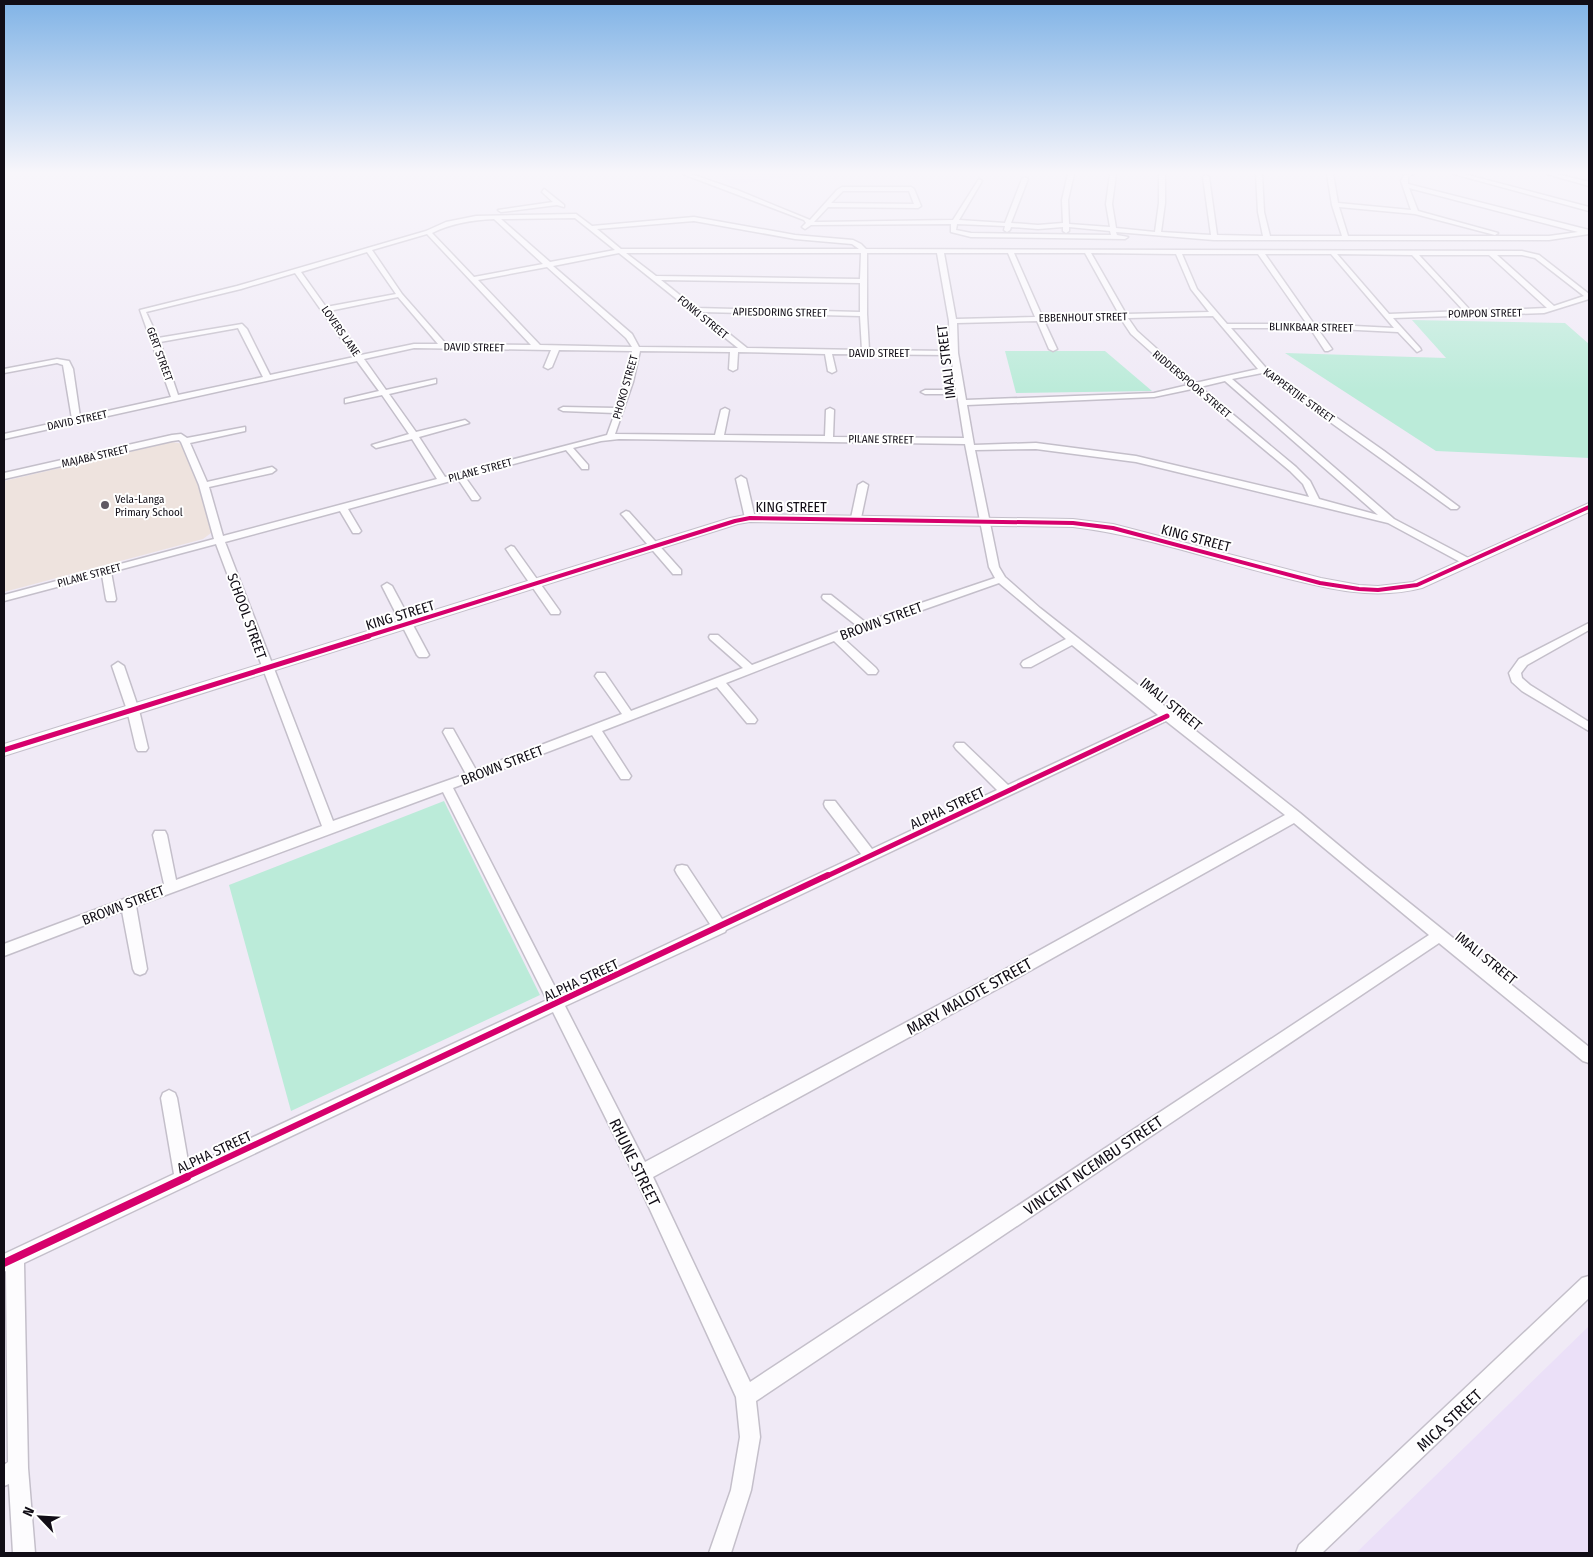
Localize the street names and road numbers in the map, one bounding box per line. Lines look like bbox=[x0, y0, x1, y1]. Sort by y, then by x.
street label: FONKI STREET bbox=[675, 293, 731, 342]
street label: LOVERS LANE bbox=[319, 304, 363, 359]
street label: APIESDORING STREET bbox=[733, 305, 828, 320]
street label: POMPON STREET bbox=[1448, 306, 1523, 321]
street label: EBBENHOUT STREET bbox=[1039, 310, 1128, 325]
street label: BLINKBAAR STREET bbox=[1269, 320, 1354, 335]
street label: IMALI STREET bbox=[933, 323, 959, 400]
street label: GERT STREET bbox=[144, 325, 176, 384]
street label: DAVID STREET bbox=[443, 340, 506, 355]
street label: DAVID STREET bbox=[848, 347, 910, 360]
street label: RIDDERSPOOR STREET bbox=[1150, 348, 1234, 421]
street label: PHOKO STREET bbox=[610, 353, 641, 421]
street label: KAPPERTJIE STREET bbox=[1261, 365, 1337, 426]
street label: DAVID STREET bbox=[46, 408, 109, 433]
street label: PILANE STREET bbox=[848, 432, 915, 447]
street label: MAJABA STREET bbox=[60, 442, 131, 471]
street label: PILANE STREET bbox=[447, 456, 514, 485]
street label: KING STREET bbox=[755, 499, 827, 516]
street label: KING STREET bbox=[1159, 521, 1233, 556]
street label: PILANE STREET bbox=[56, 561, 123, 590]
street label: SCHOOL STREET bbox=[223, 571, 270, 662]
street label: KING STREET bbox=[364, 597, 437, 634]
street label: BROWN STREET bbox=[838, 598, 925, 644]
street label: IMALI STREET bbox=[1136, 674, 1205, 735]
street label: BROWN STREET bbox=[459, 742, 546, 789]
street label: ALPHA STREET bbox=[907, 784, 988, 833]
street label: BROWN STREET bbox=[80, 882, 167, 929]
street label: IMALI STREET bbox=[1451, 928, 1520, 989]
street label: MARY MALOTE STREET bbox=[903, 954, 1036, 1039]
street label: ALPHA STREET bbox=[541, 956, 622, 1005]
street label: VINCENT NCEMBU STREET bbox=[1020, 1112, 1167, 1219]
street label: RHUNE STREET bbox=[605, 1115, 664, 1210]
street label: ALPHA STREET bbox=[174, 1128, 255, 1177]
street label: MICA STREET bbox=[1413, 1385, 1486, 1455]

